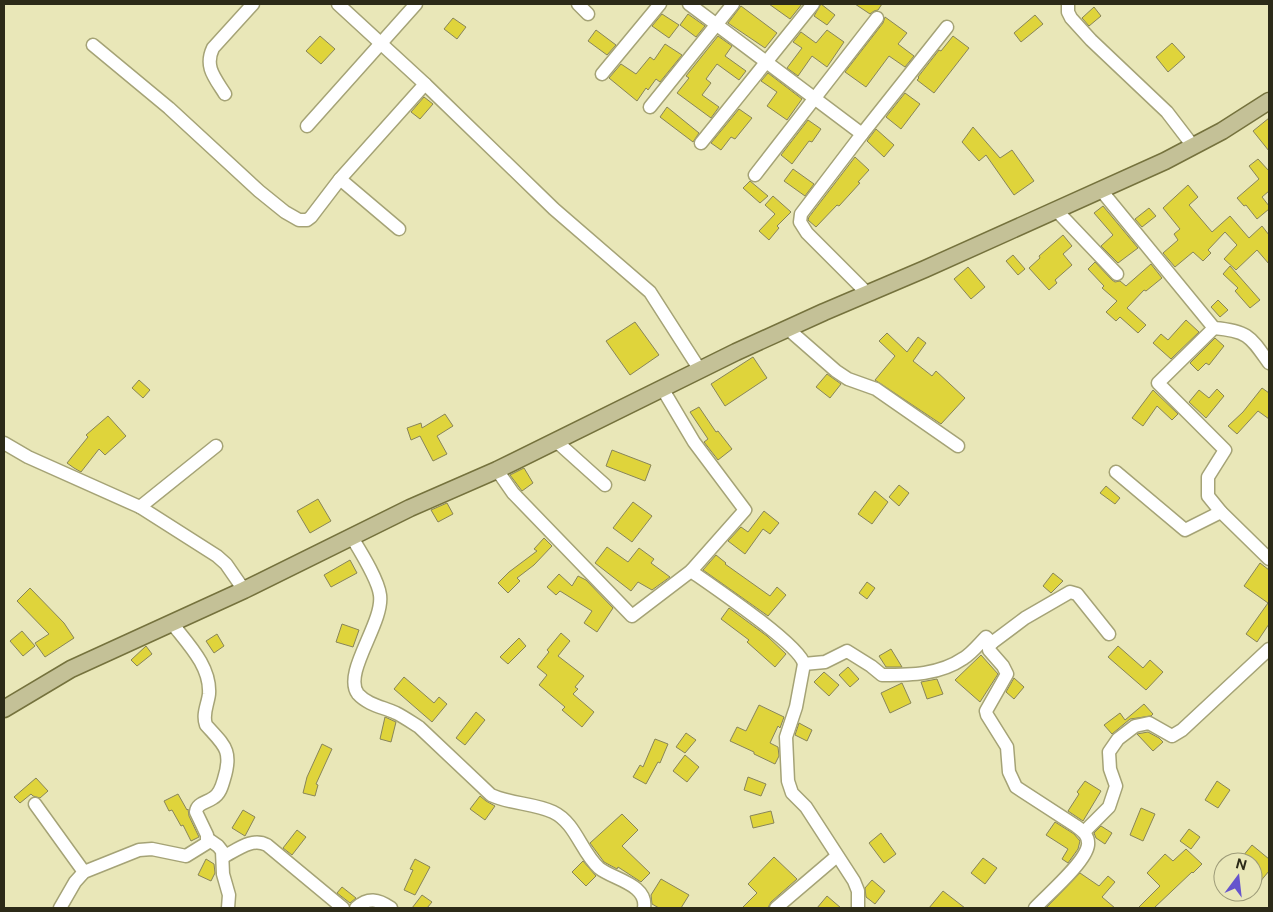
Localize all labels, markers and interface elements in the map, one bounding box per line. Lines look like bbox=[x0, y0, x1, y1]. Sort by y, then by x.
north arrow bbox=[1213, 852, 1263, 902]
text: N bbox=[1234, 855, 1249, 874]

